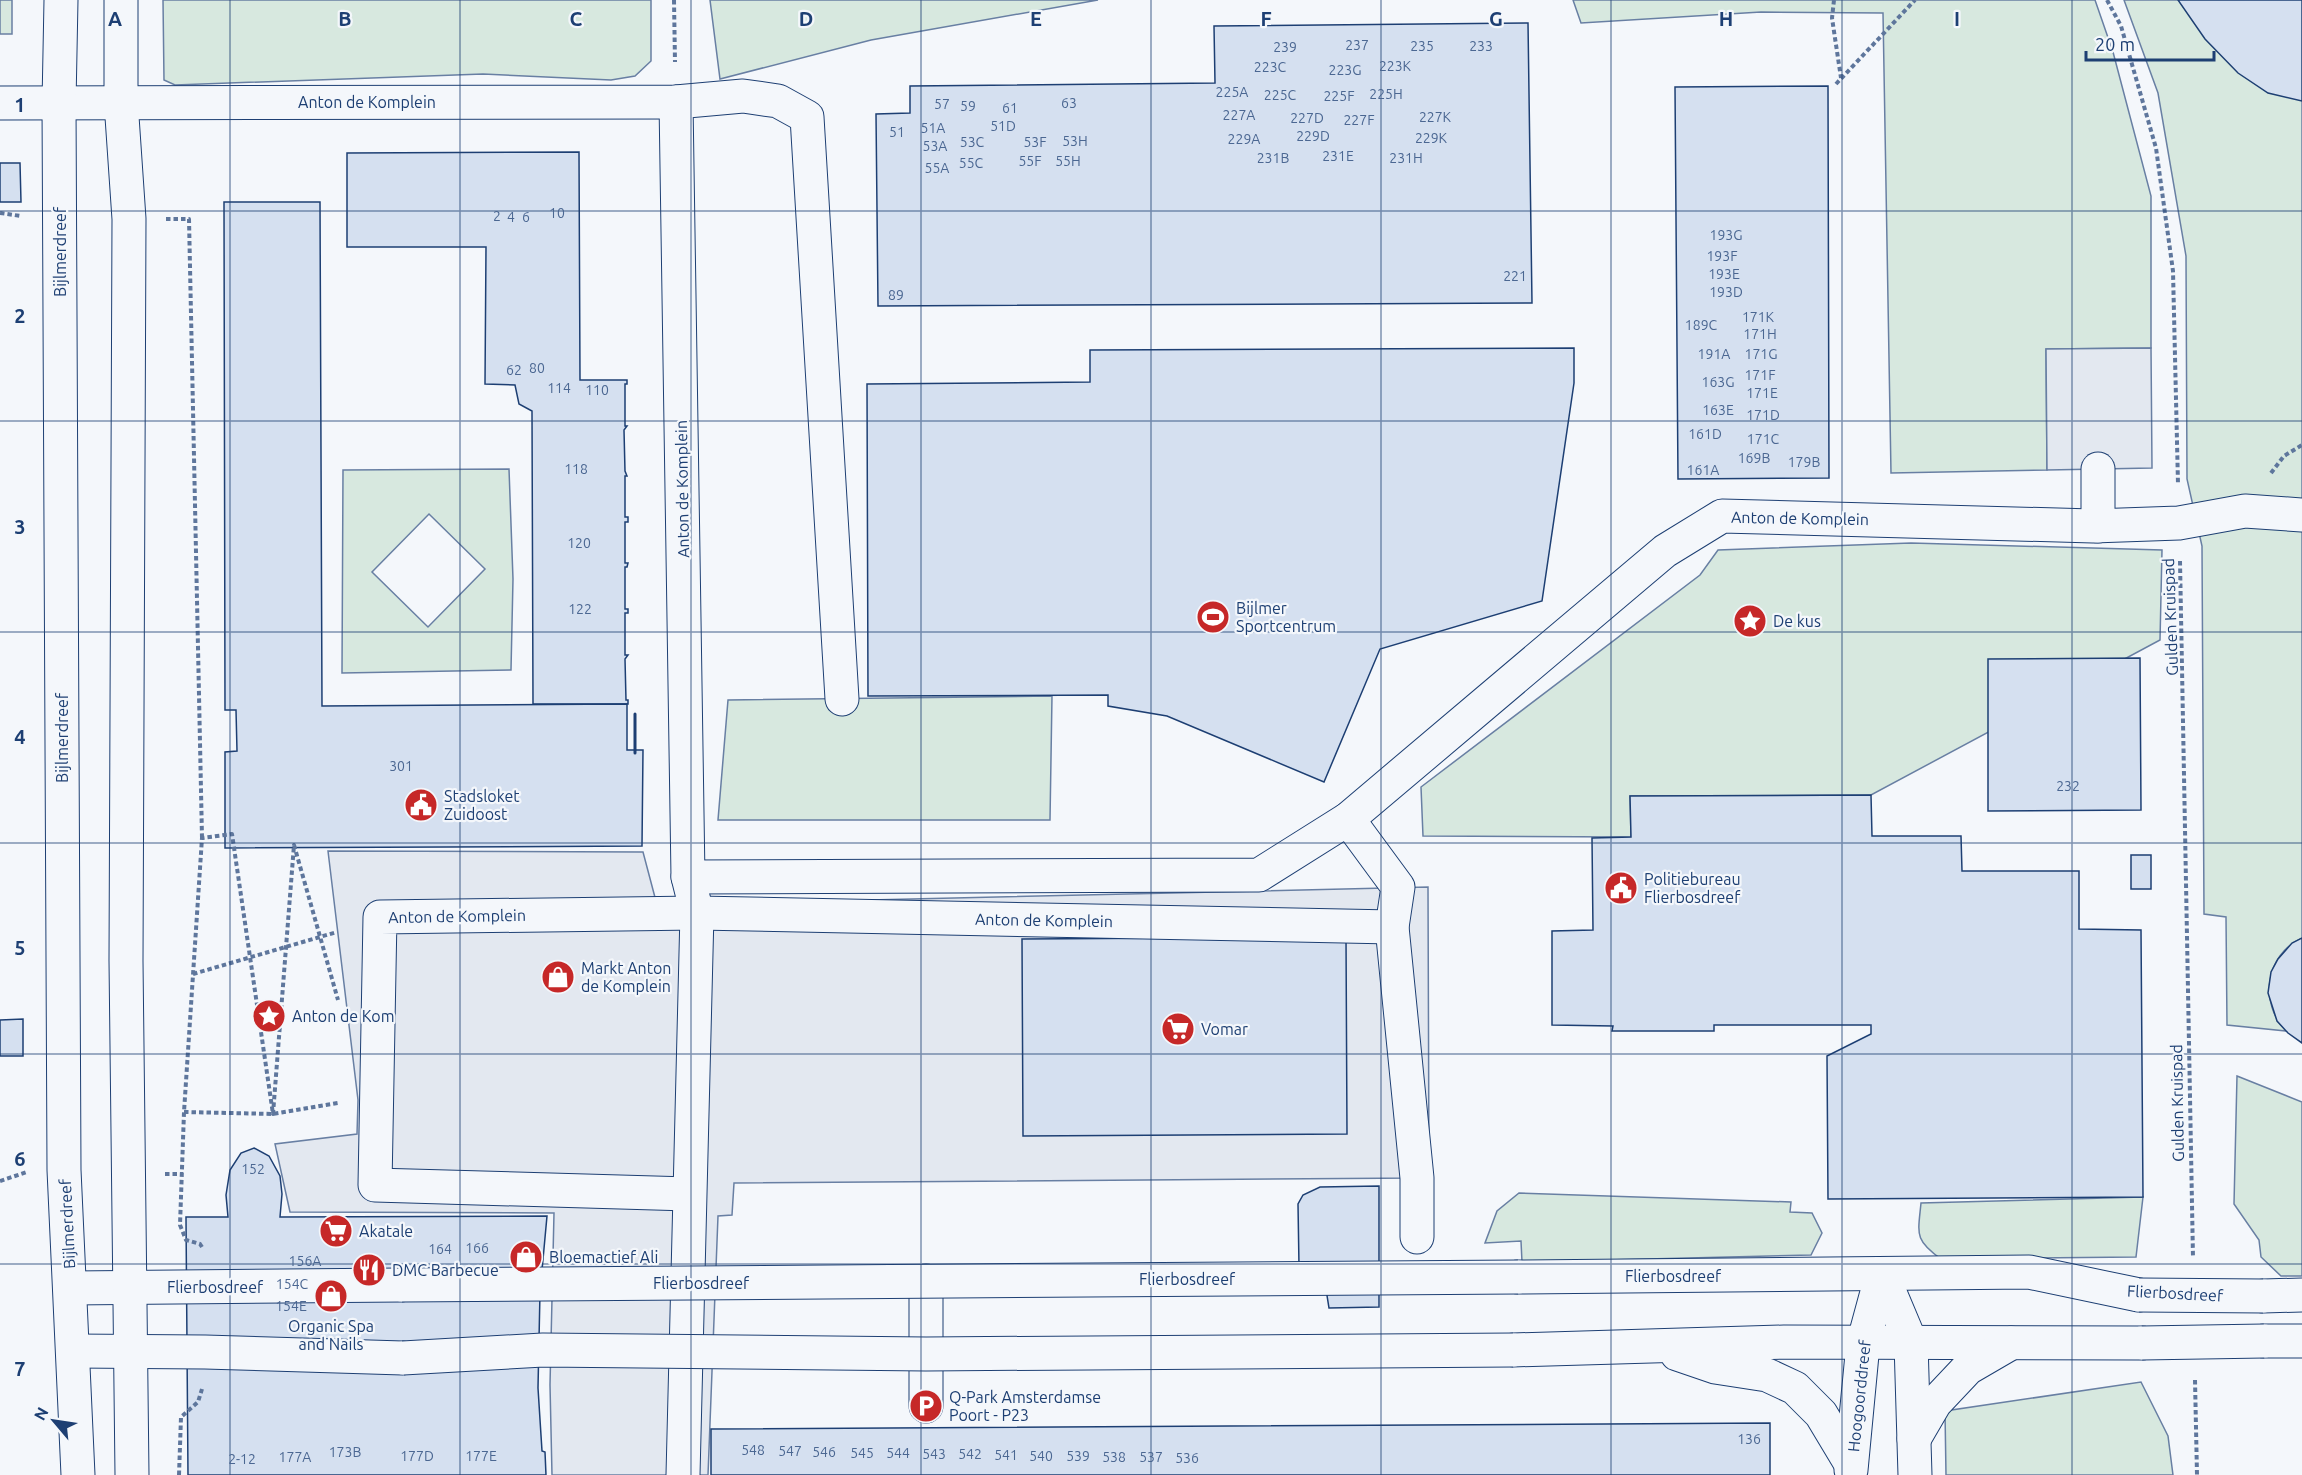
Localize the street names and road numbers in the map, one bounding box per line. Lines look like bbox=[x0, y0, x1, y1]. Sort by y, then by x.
street label: Anton de Komplein bbox=[298, 93, 436, 111]
street label: Bijlmerdreef bbox=[51, 206, 69, 297]
street label: Anton de Komplein bbox=[672, 420, 692, 558]
street label: Anton de Komplein bbox=[1731, 508, 1869, 528]
street label: Gulden Kruispad bbox=[2159, 558, 2181, 676]
street label: Bijlmerdreef bbox=[53, 692, 71, 783]
street label: Anton de Komplein bbox=[388, 906, 526, 926]
street label: Anton de Komplein bbox=[975, 910, 1113, 930]
street label: Gulden Kruispad bbox=[2167, 1044, 2187, 1162]
street label: Bijlmerdreef bbox=[56, 1178, 78, 1269]
street label: Flierbosdreef bbox=[1625, 1267, 1722, 1285]
street label: Flierbosdreef bbox=[1139, 1270, 1236, 1288]
street label: Flierbosdreef bbox=[653, 1274, 750, 1292]
street label: Flierbosdreef bbox=[167, 1278, 264, 1296]
street label: Flierbosdreef bbox=[2126, 1281, 2224, 1305]
street label: Hoogoorddreef bbox=[1844, 1338, 1874, 1453]

